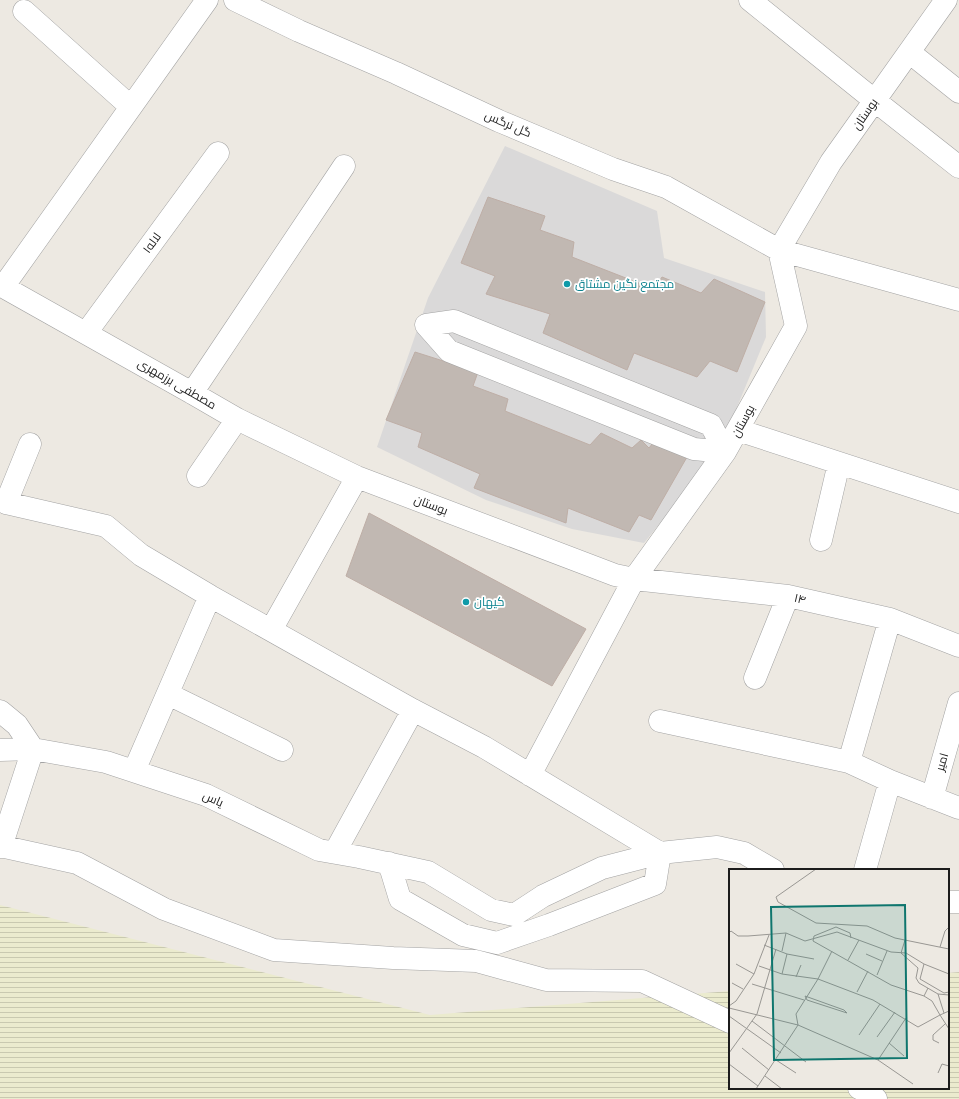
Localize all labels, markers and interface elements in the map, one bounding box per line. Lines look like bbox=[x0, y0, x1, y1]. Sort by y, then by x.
street label: بوستان bbox=[849, 96, 881, 132]
street label: گل نرگس bbox=[483, 108, 533, 140]
street label: لاله۱ bbox=[140, 230, 164, 256]
place label: مجتمع نگین مشتاق bbox=[575, 277, 674, 292]
marker: مجتمع نگین مشتاق bbox=[562, 279, 572, 289]
street label: مصطفی برزمهری bbox=[135, 356, 219, 412]
street label: بوستان bbox=[728, 402, 758, 440]
street label: بوستان bbox=[412, 492, 450, 518]
street label: ۱۴ bbox=[793, 591, 807, 607]
place label: کیهان bbox=[474, 595, 504, 609]
marker: کیهان bbox=[461, 597, 471, 607]
street label: امیر bbox=[933, 751, 951, 774]
street label: یاس bbox=[200, 788, 226, 810]
inset map bbox=[729, 869, 949, 1089]

